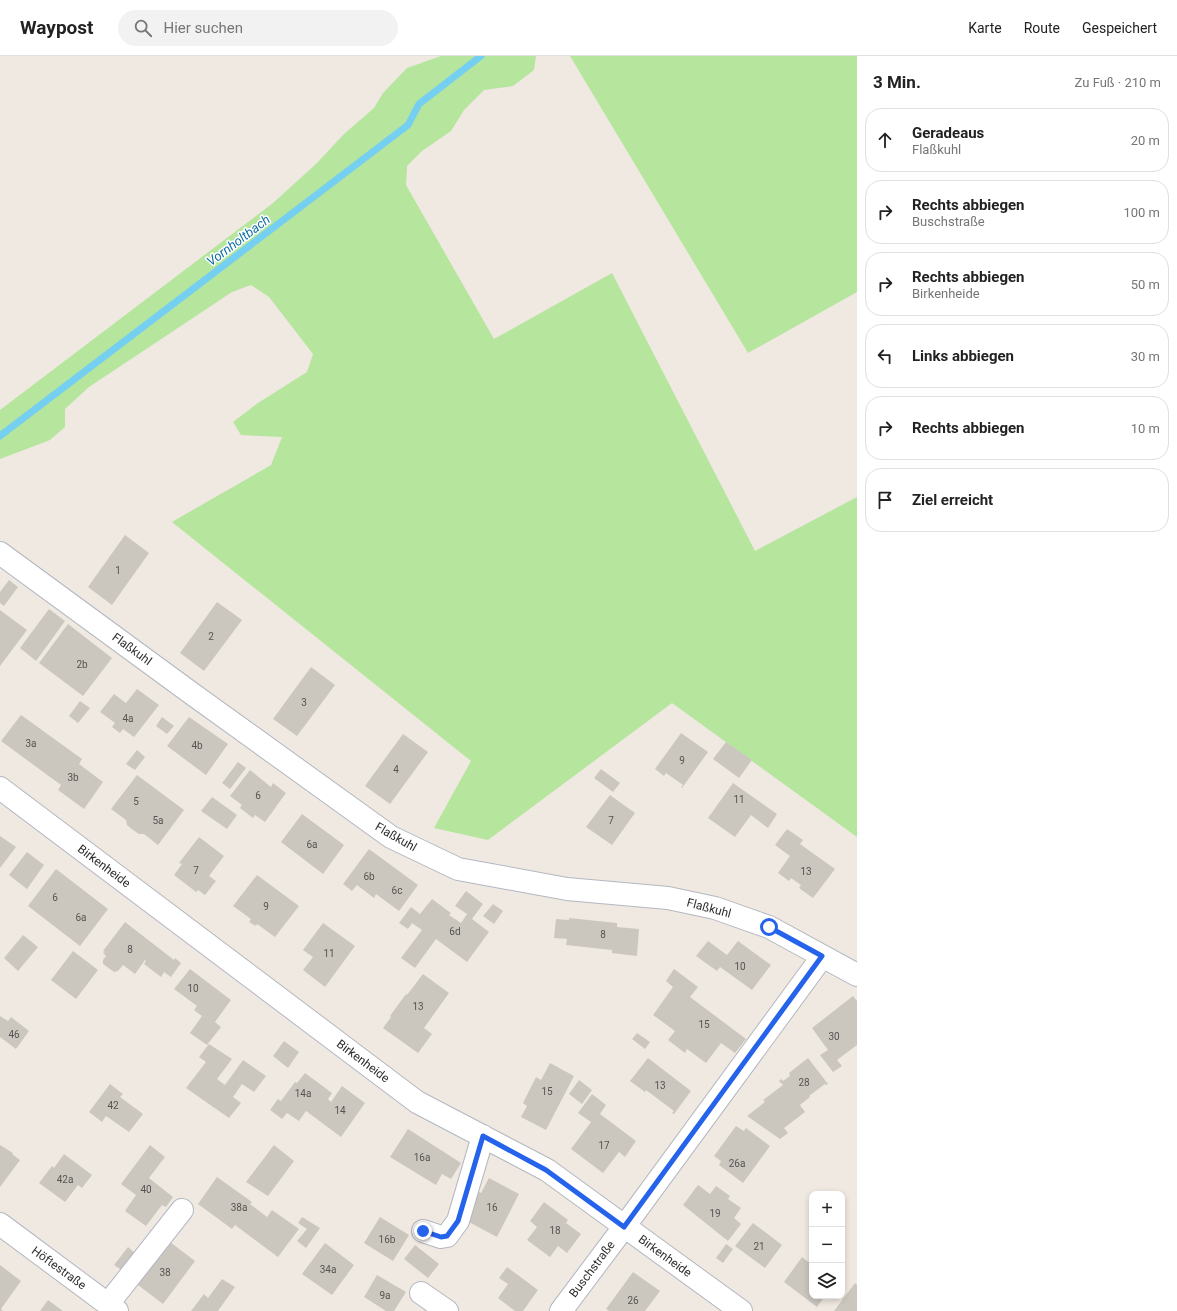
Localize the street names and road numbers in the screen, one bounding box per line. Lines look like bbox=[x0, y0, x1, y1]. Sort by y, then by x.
street label: Flaßkuhl bbox=[109, 630, 155, 668]
street label: Flaßkuhl bbox=[373, 820, 419, 854]
street label: Birkenheide bbox=[75, 842, 133, 890]
street label: Flaßkuhl bbox=[685, 895, 733, 921]
street label: Birkenheide bbox=[334, 1037, 392, 1085]
street label: Birkenheide bbox=[636, 1232, 694, 1280]
street label: Buschstraße bbox=[566, 1238, 618, 1300]
street label: Höftestraße bbox=[29, 1244, 89, 1292]

